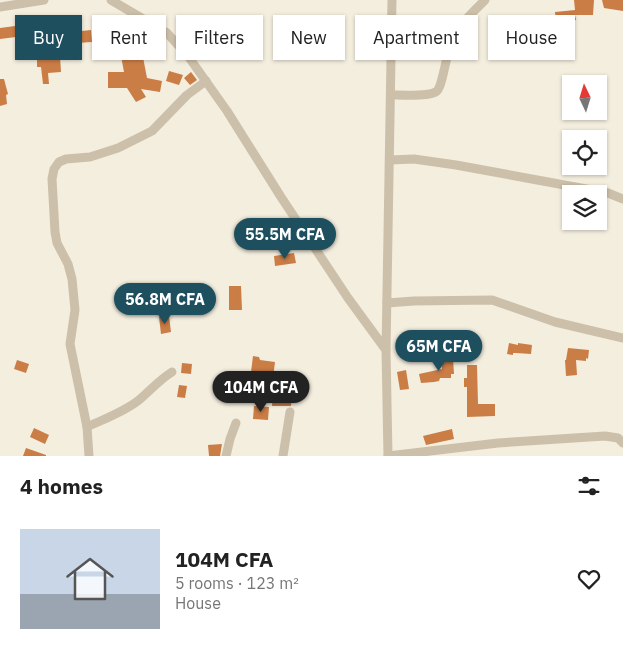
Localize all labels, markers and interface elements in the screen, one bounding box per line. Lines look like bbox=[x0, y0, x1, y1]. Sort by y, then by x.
chip: Buy bbox=[15, 15, 82, 60]
chip: Rent bbox=[92, 15, 166, 60]
chip: Filters bbox=[176, 15, 263, 60]
chip: New bbox=[273, 15, 345, 60]
chip: Apartment bbox=[355, 15, 478, 60]
chip: House bbox=[488, 15, 575, 60]
north arrow bbox=[562, 75, 608, 120]
map controls bbox=[562, 75, 607, 230]
button: locate bbox=[562, 130, 607, 175]
button: layers bbox=[562, 185, 607, 230]
pin: 55.5M CFA bbox=[228, 218, 342, 260]
text: 55.5M CFA bbox=[245, 224, 325, 244]
pin: 56.8M CFA bbox=[108, 282, 222, 325]
text: 56.8M CFA bbox=[125, 289, 205, 309]
pin: 65M CFA bbox=[393, 330, 485, 372]
text: 65M CFA bbox=[406, 336, 472, 356]
pin: 104M CFA bbox=[209, 370, 313, 413]
text: 104M CFA bbox=[223, 377, 299, 397]
text: 4 homes bbox=[20, 472, 103, 500]
icon: filters bbox=[575, 472, 603, 500]
text: 104M CFA bbox=[175, 545, 273, 573]
icon: home bbox=[60, 549, 120, 609]
icon: heart bbox=[575, 565, 603, 593]
text: 5 rooms · 123 m² bbox=[175, 573, 299, 593]
text: House bbox=[175, 593, 221, 613]

